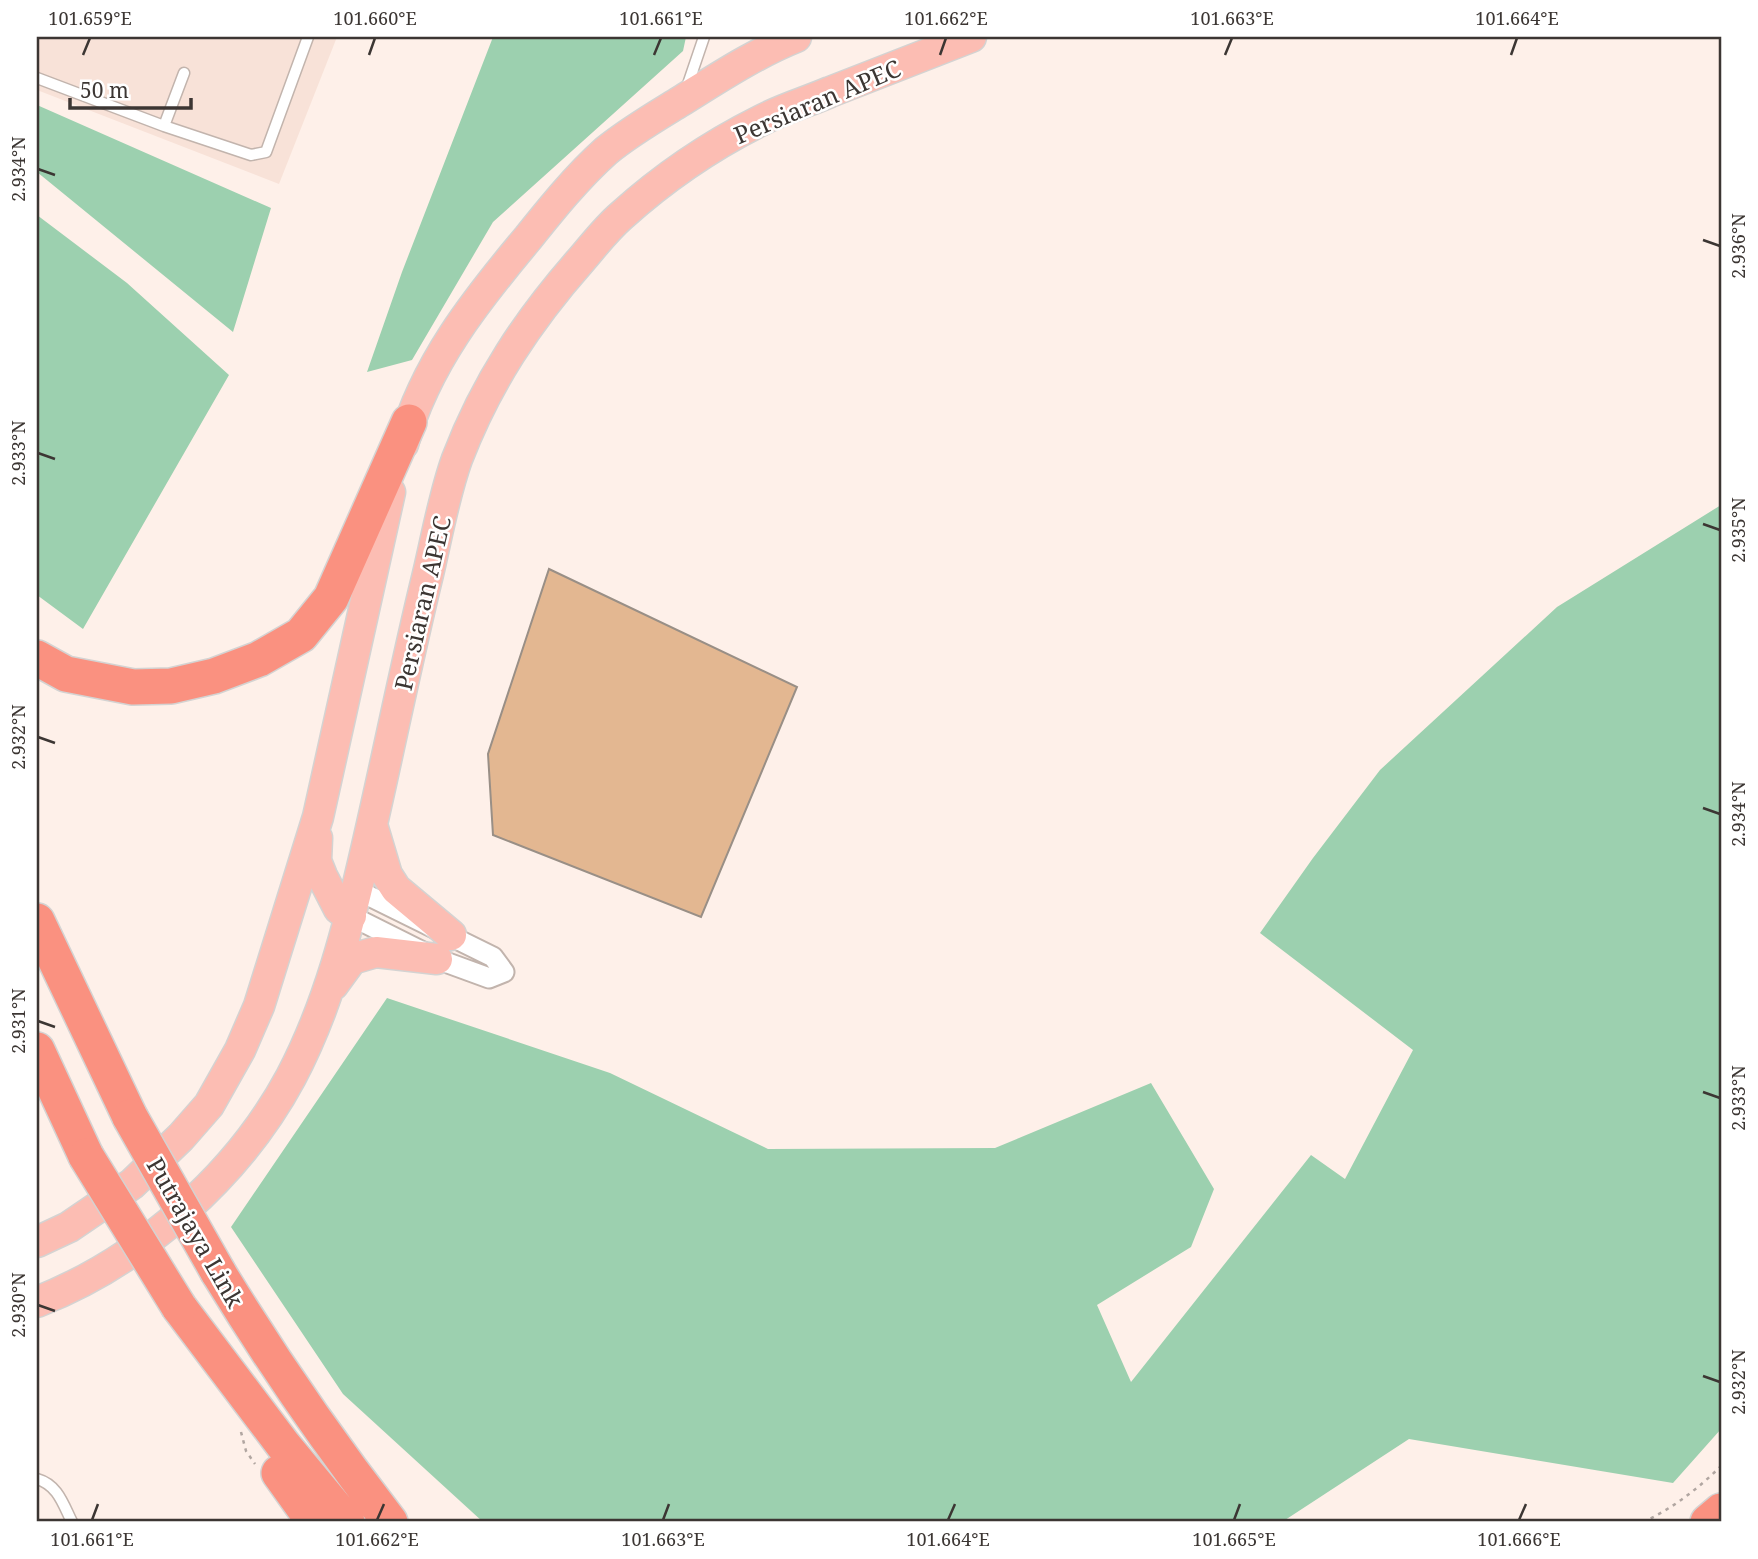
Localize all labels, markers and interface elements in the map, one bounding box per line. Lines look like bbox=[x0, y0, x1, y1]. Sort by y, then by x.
text: 101.659°E bbox=[48, 6, 132, 30]
text: 101.660°E bbox=[333, 6, 417, 30]
text: 101.661°E bbox=[619, 6, 703, 30]
text: 101.662°E bbox=[904, 6, 988, 30]
text: 101.663°E bbox=[1190, 6, 1274, 30]
text: 101.664°E bbox=[1475, 6, 1559, 30]
street label: Persiaran APEC bbox=[729, 51, 905, 151]
scale bar bbox=[70, 66, 191, 110]
text: 50 m bbox=[80, 76, 129, 104]
text: 2.934°N bbox=[6, 136, 30, 202]
text: 2.936°N bbox=[1726, 213, 1750, 279]
text: 2.933°N bbox=[6, 420, 30, 486]
text: 2.935°N bbox=[1726, 497, 1750, 563]
street label: Persiaran APEC bbox=[386, 513, 458, 693]
text: 2.932°N bbox=[6, 704, 30, 770]
text: 2.934°N bbox=[1726, 781, 1750, 847]
text: 2.931°N bbox=[6, 988, 30, 1054]
text: 2.933°N bbox=[1726, 1065, 1750, 1131]
street label: Putrajaya Link bbox=[140, 1151, 253, 1314]
text: 2.930°N bbox=[6, 1272, 30, 1338]
text: 2.932°N bbox=[1726, 1349, 1750, 1415]
text: 101.661°E bbox=[50, 1527, 134, 1551]
text: 101.662°E bbox=[335, 1527, 419, 1551]
text: 101.663°E bbox=[621, 1527, 705, 1551]
text: 101.664°E bbox=[906, 1527, 990, 1551]
text: 101.665°E bbox=[1192, 1527, 1276, 1551]
text: 101.666°E bbox=[1477, 1527, 1561, 1551]

